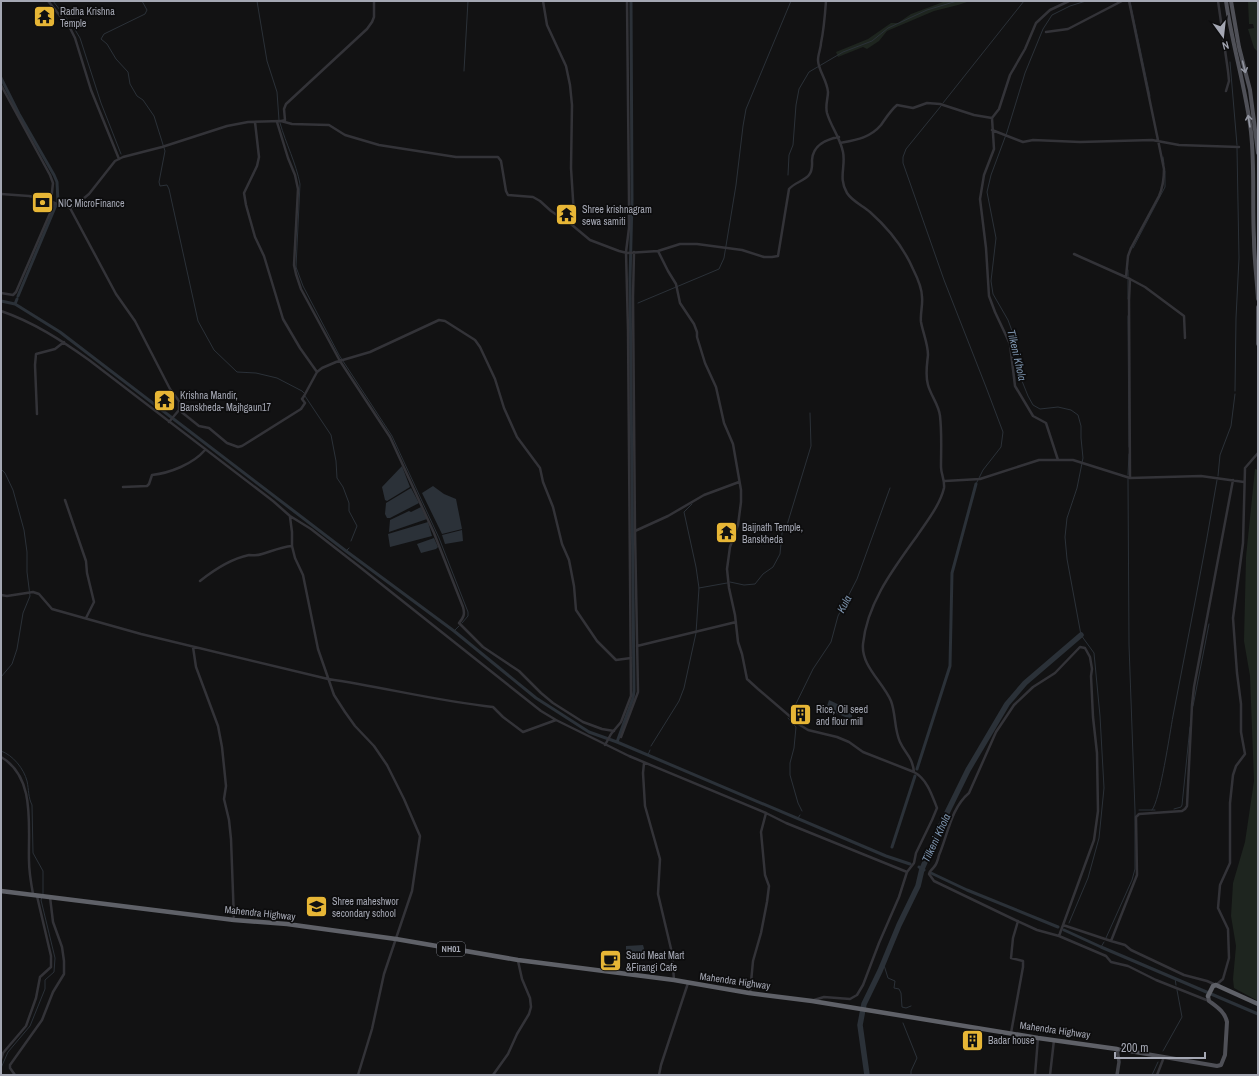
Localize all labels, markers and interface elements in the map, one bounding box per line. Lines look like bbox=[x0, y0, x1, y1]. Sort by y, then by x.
temple icon: Radha Krishna Temple bbox=[32, 4, 58, 30]
place label: Radha Krishna Temple bbox=[60, 5, 115, 30]
north arrow bbox=[1203, 16, 1243, 56]
text: N bbox=[1221, 38, 1231, 53]
one-way arrow bbox=[1241, 60, 1249, 73]
one-way arrow bbox=[1245, 115, 1253, 128]
bank icon: NIC MicroFinance bbox=[29, 190, 55, 216]
place label: NIC MicroFinance bbox=[58, 197, 125, 210]
temple icon: Shree krishnagram sewa samiti bbox=[554, 202, 580, 228]
place label: Shree krishnagram sewa samiti bbox=[582, 203, 652, 228]
water label: Tilkeni Khola bbox=[1004, 328, 1030, 382]
temple icon: Krishna Mandir, Banskheda- Majhgaun17 bbox=[152, 388, 178, 414]
place label: Krishna Mandir, Banskheda- Majhgaun17 bbox=[180, 389, 272, 414]
temple icon: Baijnath Temple, Banskheda bbox=[714, 520, 740, 546]
place label: Baijnath Temple, Banskheda bbox=[742, 521, 803, 546]
water label: Kula bbox=[834, 593, 854, 615]
building icon: Rice, Oil seed and flour mill bbox=[788, 702, 814, 728]
place label: Rice, Oil seed and flour mill bbox=[816, 703, 868, 728]
water label: Tilkeni Khola bbox=[919, 811, 953, 865]
school or university icon: Shree maheshwor secondary school bbox=[303, 894, 329, 920]
place label: Shree maheshwor secondary school bbox=[332, 895, 399, 920]
street label: Mahendra Highway bbox=[224, 903, 297, 923]
road number: NH01 bbox=[437, 942, 465, 956]
cafe icon: Saud Meat Mart &Firangi Cafe bbox=[597, 948, 623, 974]
place label: Saud Meat Mart &Firangi Cafe bbox=[626, 949, 685, 974]
street label: Mahendra Highway bbox=[699, 970, 772, 993]
street label: Mahendra Highway bbox=[1019, 1019, 1092, 1042]
building icon: Badar house bbox=[959, 1027, 985, 1053]
place label: Badar house bbox=[988, 1034, 1035, 1047]
scale bar bbox=[1115, 1034, 1205, 1060]
text: 200 m bbox=[1121, 1040, 1148, 1056]

